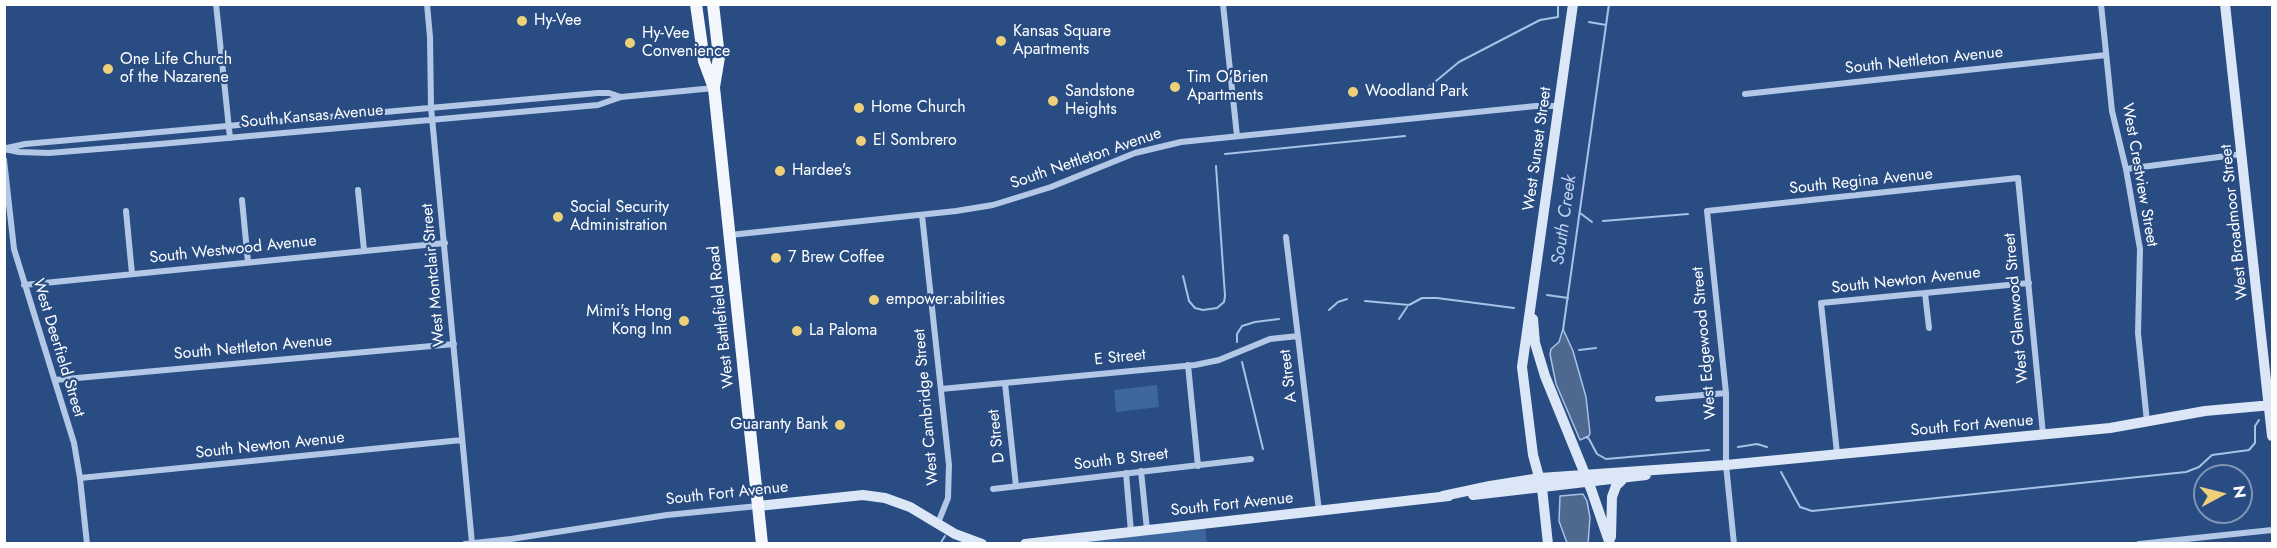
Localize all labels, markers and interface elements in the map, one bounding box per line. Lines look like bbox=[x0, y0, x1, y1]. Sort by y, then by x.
place label: Hy-Vee bbox=[534, 11, 582, 31]
marker: Hy-Vee bbox=[515, 14, 529, 28]
place label: Kansas Square Apartments bbox=[1013, 22, 1111, 60]
place label: Hy-Vee Convenience bbox=[642, 24, 730, 62]
marker: Kansas Square Apartments bbox=[994, 34, 1008, 48]
marker: Hy-Vee Convenience bbox=[623, 36, 637, 50]
street label: South Nettleton Avenue bbox=[1844, 43, 2004, 79]
place label: One Life Church of the Nazarene bbox=[120, 50, 232, 88]
marker: One Life Church of the Nazarene bbox=[101, 62, 115, 76]
place label: Tim O'Brien Apartments bbox=[1187, 68, 1268, 106]
marker: Tim O'Brien Apartments bbox=[1168, 80, 1182, 94]
place label: Sandstone Heights bbox=[1065, 82, 1135, 120]
place label: Woodland Park bbox=[1365, 82, 1468, 102]
marker: Woodland Park bbox=[1346, 85, 1360, 99]
street label: West Sunset Street bbox=[1520, 86, 1556, 212]
marker: Sandstone Heights bbox=[1046, 94, 1060, 108]
place label: Home Church bbox=[871, 98, 966, 118]
street label: South Kansas Avenue bbox=[240, 101, 384, 133]
marker: Home Church bbox=[852, 101, 866, 115]
street label: West Crestview Street bbox=[2117, 102, 2161, 248]
street label: South Nettleton Avenue bbox=[1008, 124, 1164, 194]
place label: El Sombrero bbox=[873, 131, 957, 151]
marker: El Sombrero bbox=[854, 134, 868, 148]
street label: West Broadmoor Street bbox=[2217, 143, 2253, 301]
place label: Hardee's bbox=[792, 161, 851, 181]
marker: Hardee's bbox=[773, 164, 787, 178]
street label: South Regina Avenue bbox=[1788, 165, 1934, 199]
water label: South Creek bbox=[1548, 174, 1582, 266]
place label: Social Security Administration bbox=[570, 198, 669, 236]
street label: West Montclair Street bbox=[418, 203, 450, 347]
marker: Social Security Administration bbox=[551, 210, 565, 224]
street label: South Westwood Avenue bbox=[149, 232, 317, 268]
street label: West Glenwood Street bbox=[2001, 232, 2033, 384]
street label: West Battlefield Road bbox=[705, 245, 739, 389]
place label: 7 Brew Coffee bbox=[788, 248, 884, 268]
marker: 7 Brew Coffee bbox=[769, 251, 783, 265]
street label: South Newton Avenue bbox=[1830, 264, 1982, 298]
street label: West Edgewood Street bbox=[1689, 266, 1721, 420]
street label: West Deerfield Street bbox=[28, 277, 88, 419]
place label: empower:abilities bbox=[886, 290, 1005, 310]
marker: empower:abilities bbox=[867, 293, 881, 307]
place label: Mimi's Hong Kong Inn bbox=[586, 302, 672, 340]
marker: Mimi's Hong Kong Inn bbox=[677, 314, 691, 328]
place label: La Paloma bbox=[809, 321, 877, 341]
marker: La Paloma bbox=[790, 324, 804, 338]
street label: West Cambridge Street bbox=[911, 328, 943, 486]
street label: South Nettleton Avenue bbox=[173, 332, 333, 364]
street label: E Street bbox=[1093, 346, 1147, 370]
street label: A Street bbox=[1276, 348, 1302, 404]
street label: D Street bbox=[985, 408, 1009, 464]
street label: South Fort Avenue bbox=[1910, 411, 2034, 441]
place label: Guaranty Bank bbox=[730, 415, 828, 435]
marker: Guaranty Bank bbox=[833, 418, 847, 432]
street label: South Newton Avenue bbox=[194, 429, 346, 463]
street label: South B Street bbox=[1073, 445, 1169, 475]
north arrow bbox=[2193, 464, 2253, 524]
street label: South Fort Avenue bbox=[665, 478, 789, 510]
text: N bbox=[2227, 484, 2252, 500]
street label: South Fort Avenue bbox=[1170, 489, 1294, 521]

